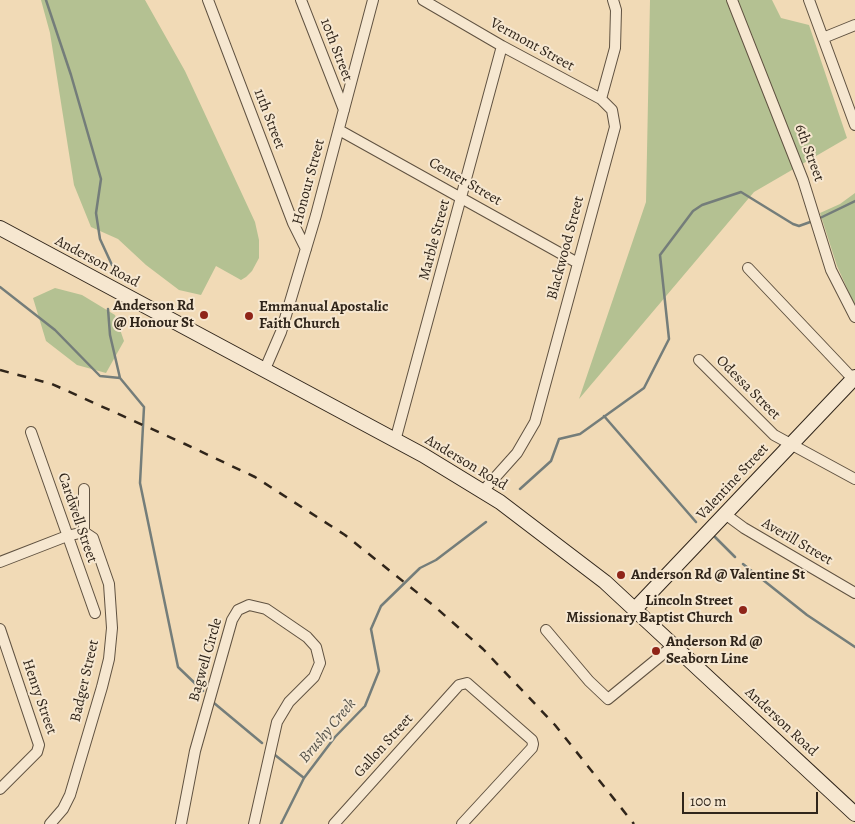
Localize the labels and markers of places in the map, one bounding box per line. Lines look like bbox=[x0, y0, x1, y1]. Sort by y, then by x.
place label: Anderson Rd @ Honour St bbox=[113, 297, 194, 332]
place label: Emmanual Apostalic Faith Church bbox=[259, 298, 388, 333]
marker: Anderson Rd @ Honour St bbox=[198, 309, 210, 321]
marker: Emmanual Apostalic Faith Church bbox=[243, 310, 255, 322]
place label: Anderson Rd @ Valentine St bbox=[631, 566, 805, 584]
marker: Anderson Rd @ Valentine St bbox=[615, 569, 627, 581]
place label: Lincoln Street Missionary Baptist Church bbox=[566, 592, 733, 627]
marker: Lincoln Street Missionary Baptist Church bbox=[737, 604, 749, 616]
place label: Anderson Rd @ Seaborn Line bbox=[666, 633, 762, 668]
marker: Anderson Rd @ Seaborn Line bbox=[650, 645, 662, 657]

